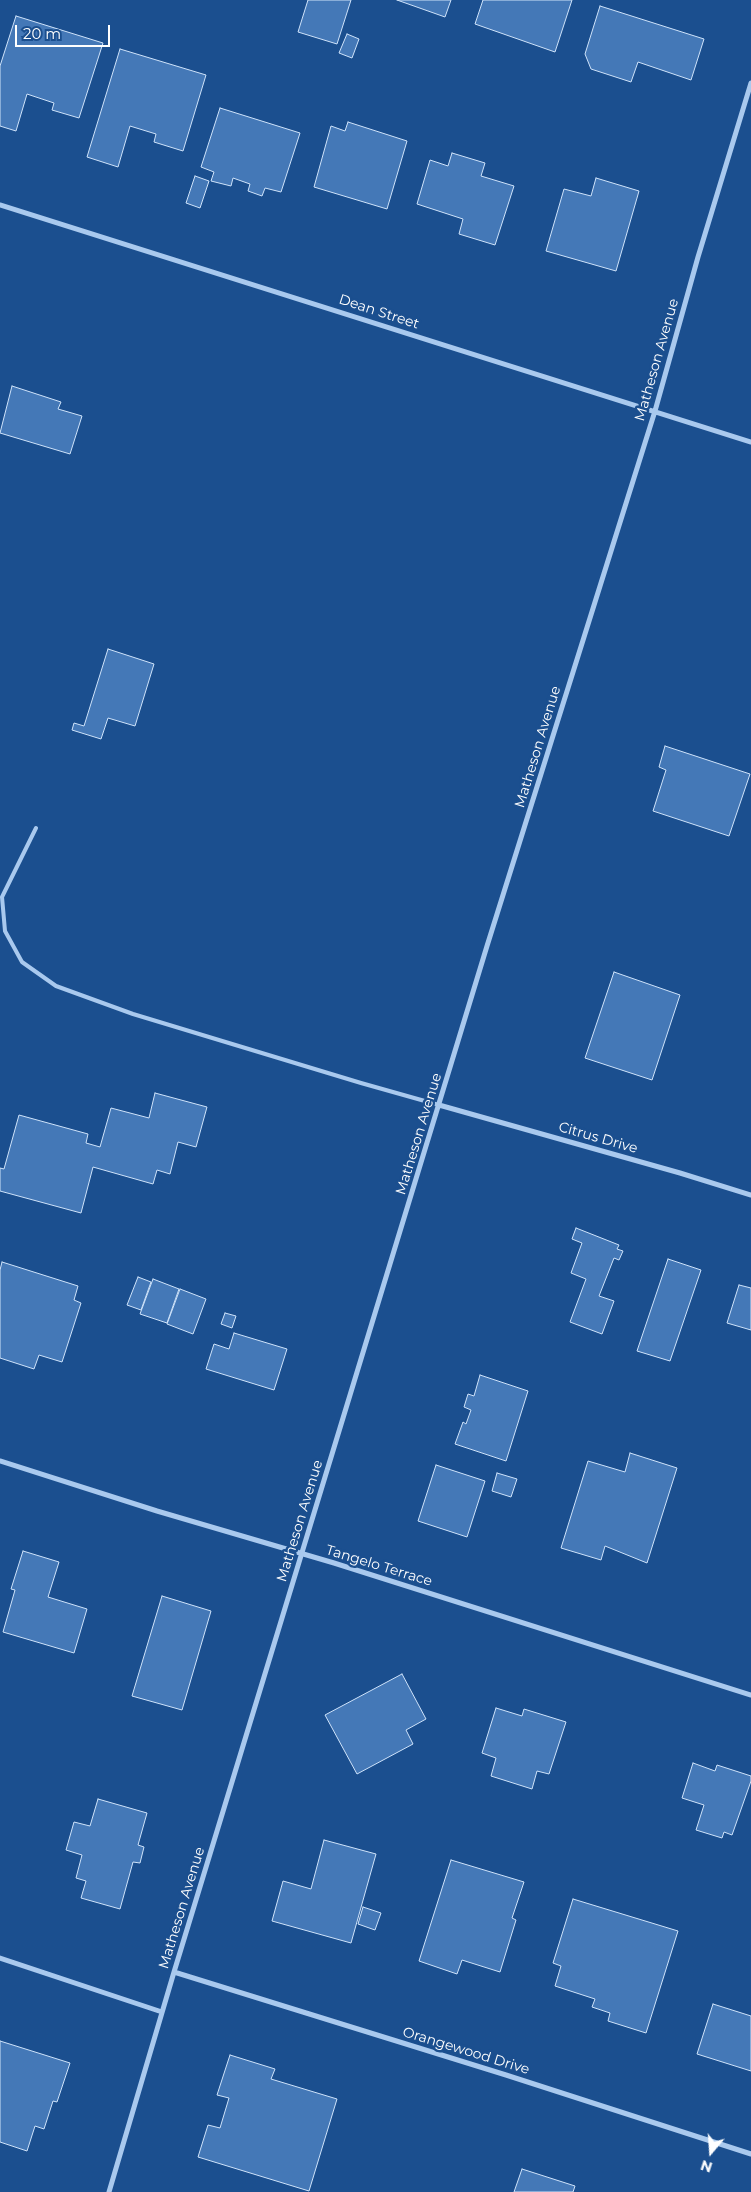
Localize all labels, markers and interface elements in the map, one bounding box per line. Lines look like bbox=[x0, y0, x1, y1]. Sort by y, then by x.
scale bar bbox=[18, 15, 112, 47]
text: 20 m bbox=[23, 24, 61, 43]
street label: Dean Street bbox=[337, 291, 421, 333]
street label: Matheson Avenue bbox=[631, 297, 683, 423]
street label: Matheson Avenue bbox=[511, 684, 565, 810]
street label: Matheson Avenue bbox=[392, 1071, 446, 1197]
street label: Citrus Drive bbox=[557, 1119, 639, 1157]
street label: Matheson Avenue bbox=[273, 1458, 327, 1584]
street label: Tangelo Terrace bbox=[324, 1542, 434, 1590]
street label: Matheson Avenue bbox=[155, 1845, 209, 1971]
street label: Orangewood Drive bbox=[400, 2024, 532, 2078]
north arrow bbox=[686, 2127, 736, 2177]
text: N bbox=[698, 2156, 715, 2177]

